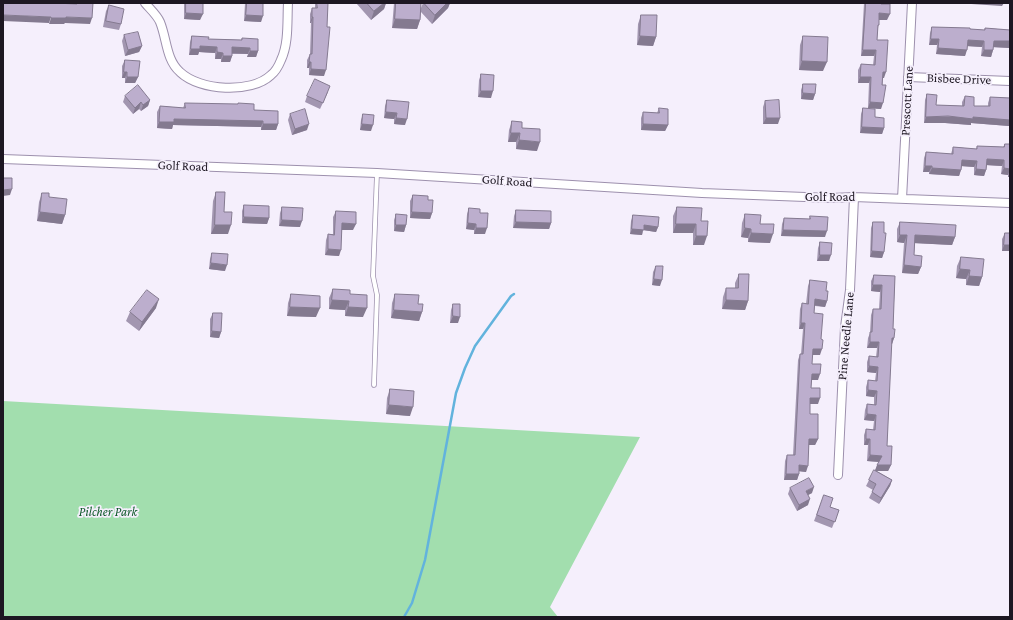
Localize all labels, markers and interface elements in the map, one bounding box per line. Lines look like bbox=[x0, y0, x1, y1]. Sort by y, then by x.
street label: Prescott Lane bbox=[897, 66, 917, 136]
street label: Bisbee Drive bbox=[927, 70, 991, 88]
street label: Golf Road bbox=[157, 157, 209, 175]
street label: Golf Road bbox=[481, 171, 533, 191]
street label: Golf Road bbox=[805, 189, 855, 205]
street label: Pine Needle Lane bbox=[834, 291, 858, 381]
park label: Pilcher Park bbox=[79, 504, 137, 520]

